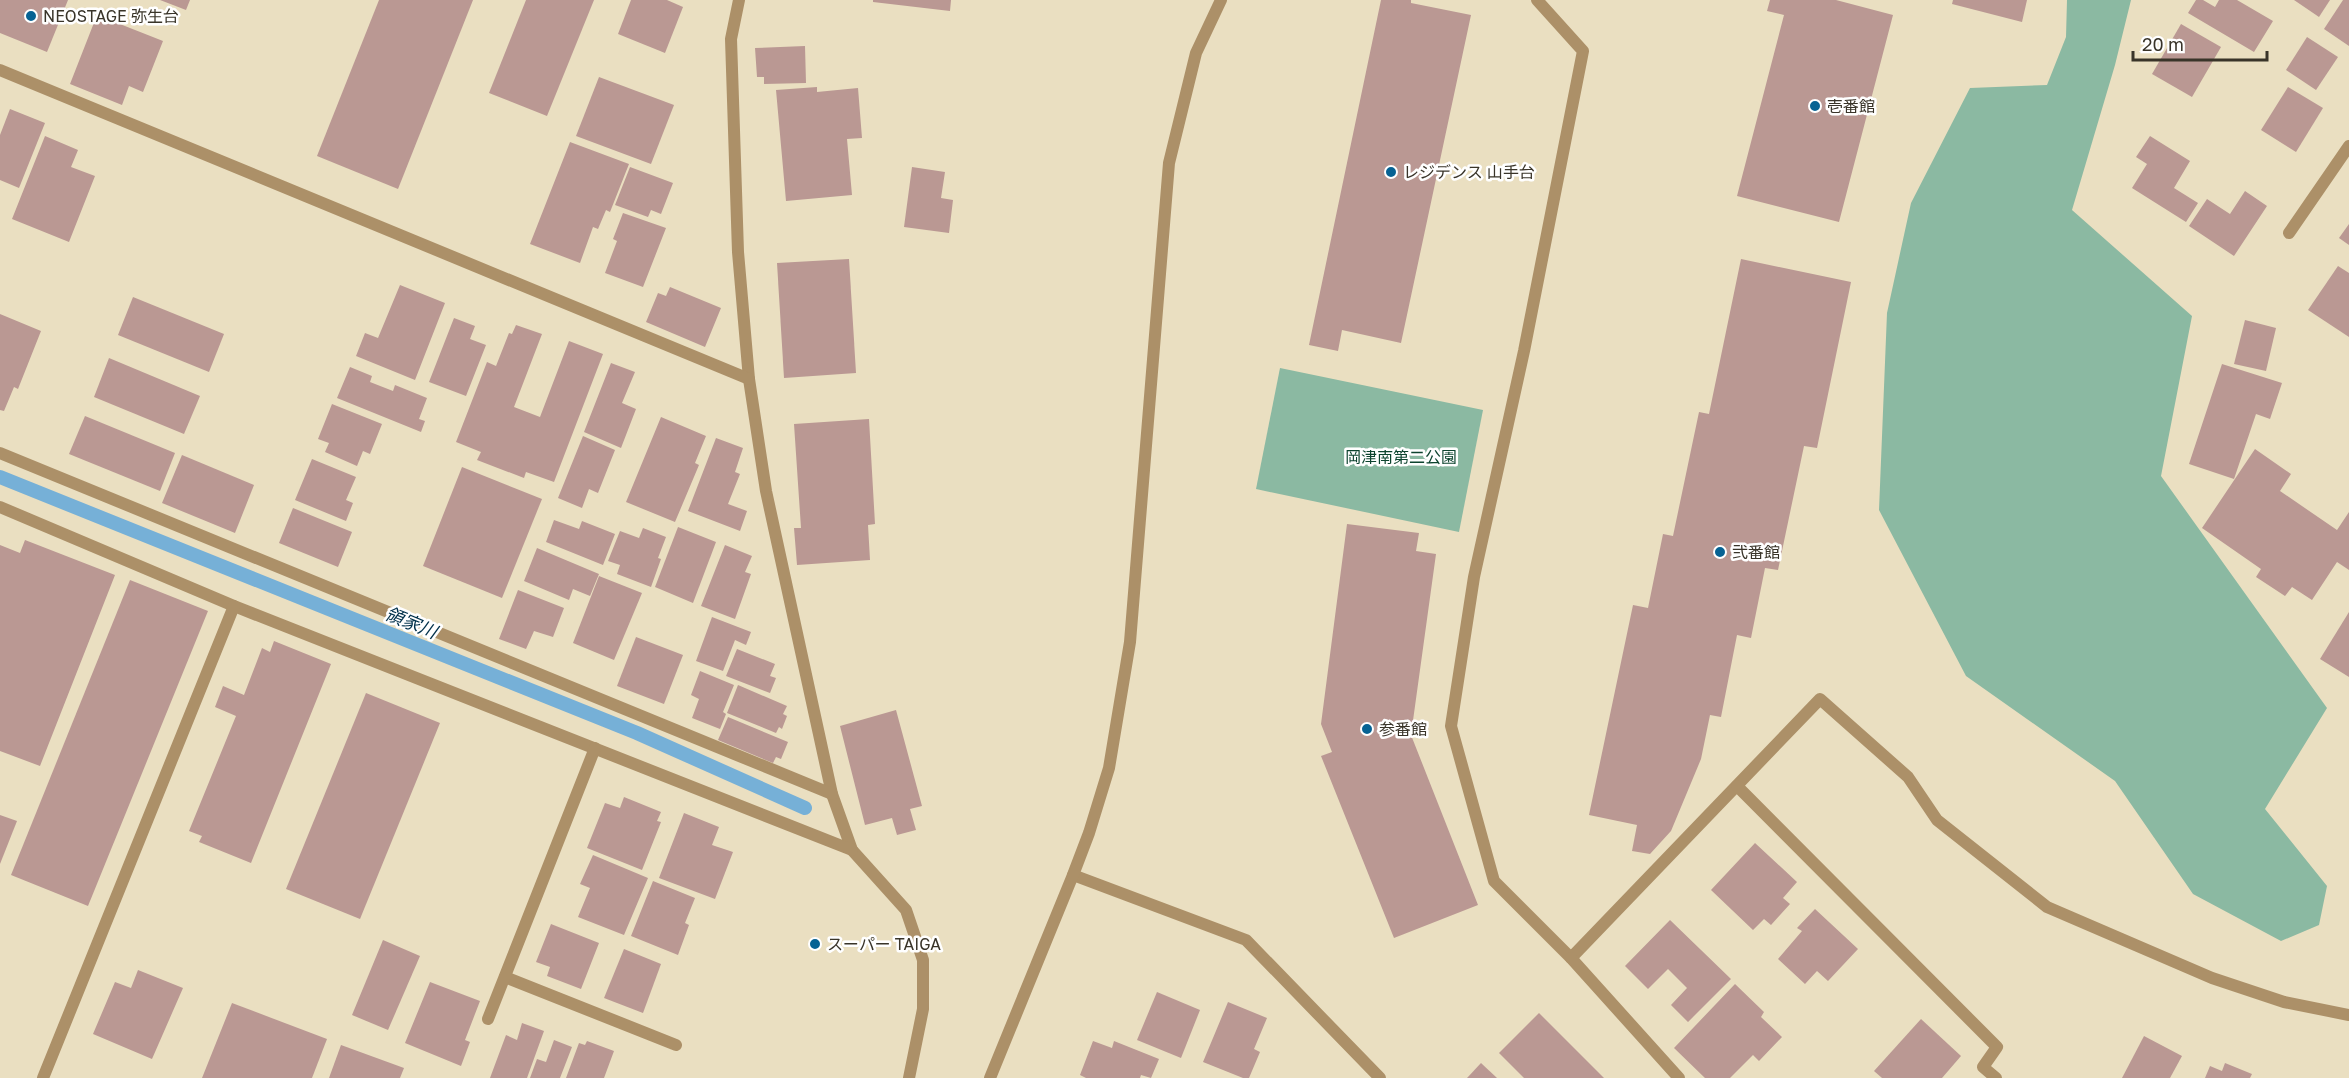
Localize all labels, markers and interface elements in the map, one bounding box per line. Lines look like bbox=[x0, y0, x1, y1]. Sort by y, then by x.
place label: NEOSTAGE 弥生台 bbox=[43, 6, 179, 26]
marker: NEOSTAGE 弥生台 bbox=[24, 9, 38, 23]
scale bar bbox=[2133, 24, 2266, 62]
text: 20 m bbox=[2142, 33, 2184, 55]
place label: 壱番館 bbox=[1827, 96, 1875, 116]
marker: 壱番館 bbox=[1808, 99, 1822, 113]
place label: レジデンス 山手台 bbox=[1403, 162, 1535, 182]
marker: レジデンス 山手台 bbox=[1384, 165, 1398, 179]
park label: 岡津南第二公園 bbox=[1345, 447, 1457, 467]
place label: 弐番館 bbox=[1732, 542, 1780, 562]
marker: 弐番館 bbox=[1713, 545, 1727, 559]
water label: 領家川 bbox=[382, 602, 442, 643]
place label: 参番館 bbox=[1379, 719, 1427, 739]
marker: 参番館 bbox=[1360, 722, 1374, 736]
place label: スーパー TAIGA bbox=[827, 934, 941, 954]
marker: スーパー TAIGA bbox=[808, 937, 822, 951]

